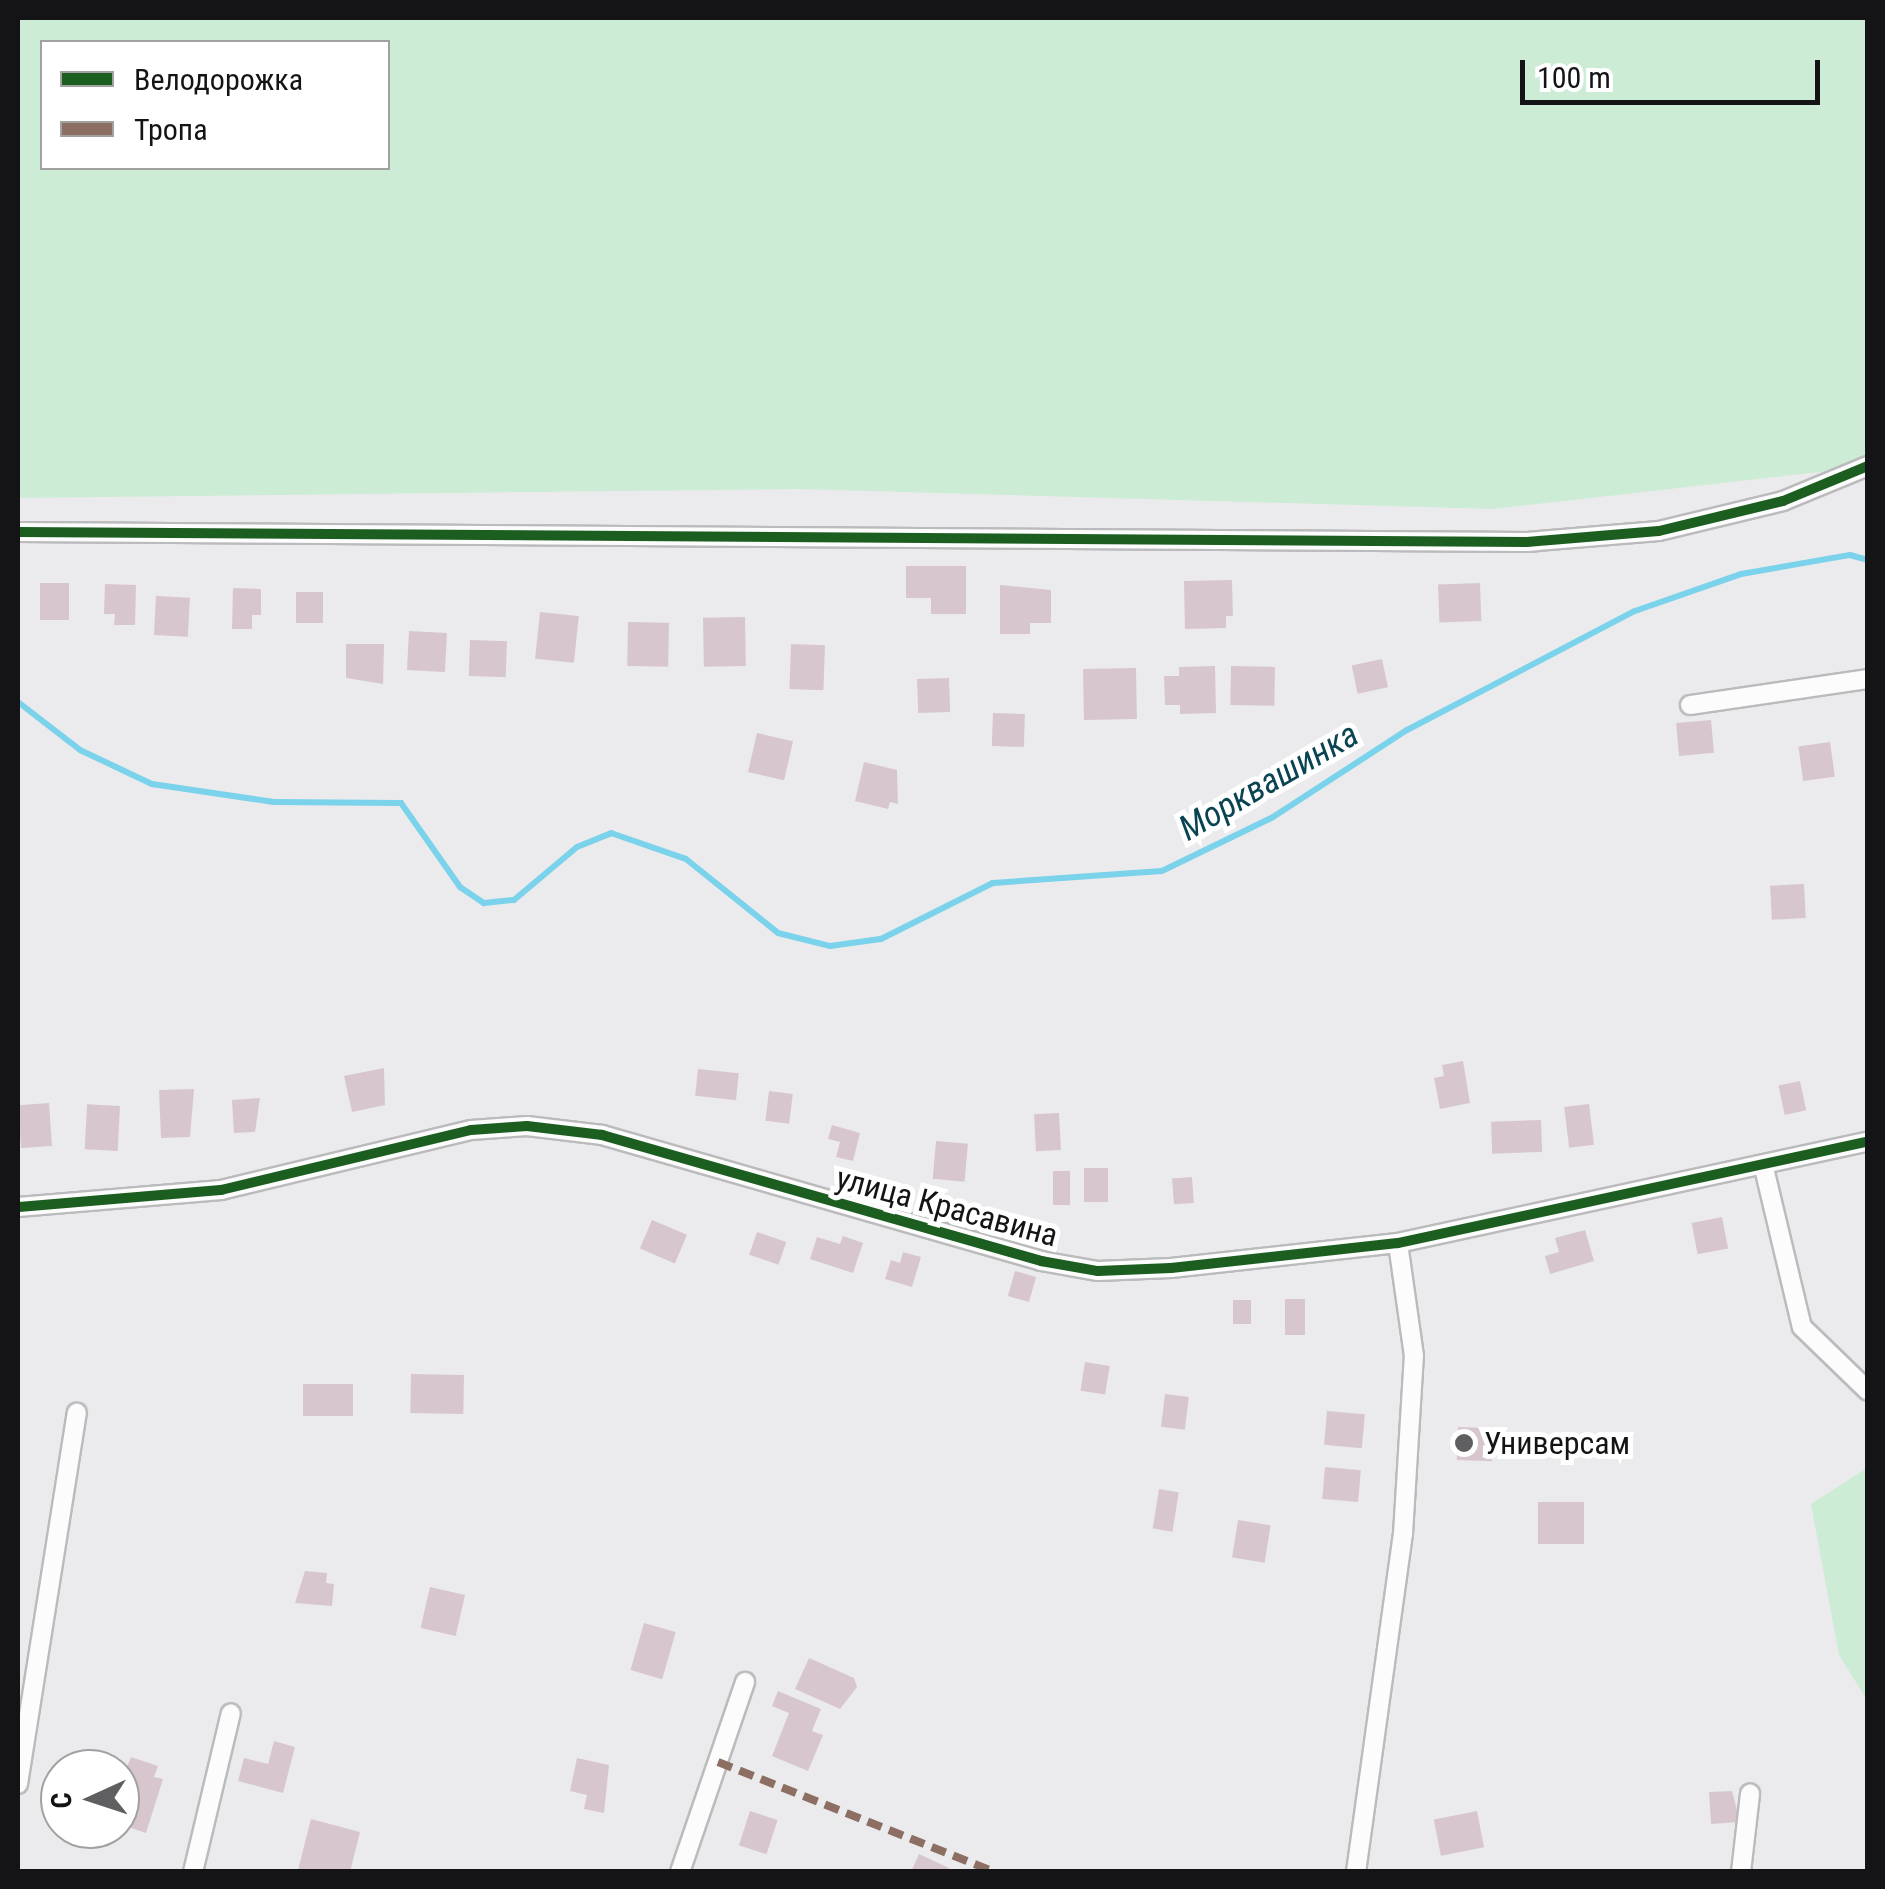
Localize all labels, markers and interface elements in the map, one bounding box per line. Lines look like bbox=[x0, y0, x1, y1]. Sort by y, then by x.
legend bbox=[40, 40, 390, 170]
scale bar bbox=[1525, 40, 1825, 102]
text: 100 m bbox=[1537, 60, 1611, 95]
text: Велодорожка bbox=[134, 62, 303, 97]
text: Тропа bbox=[134, 112, 208, 147]
water label: Морквашинка bbox=[1172, 714, 1366, 850]
street label: улица Красавина bbox=[832, 1159, 1062, 1255]
place label: Универсам bbox=[1484, 1424, 1630, 1462]
marker: Универсам bbox=[1453, 1432, 1475, 1454]
north arrow bbox=[40, 1749, 140, 1849]
text: С bbox=[45, 1792, 78, 1809]

